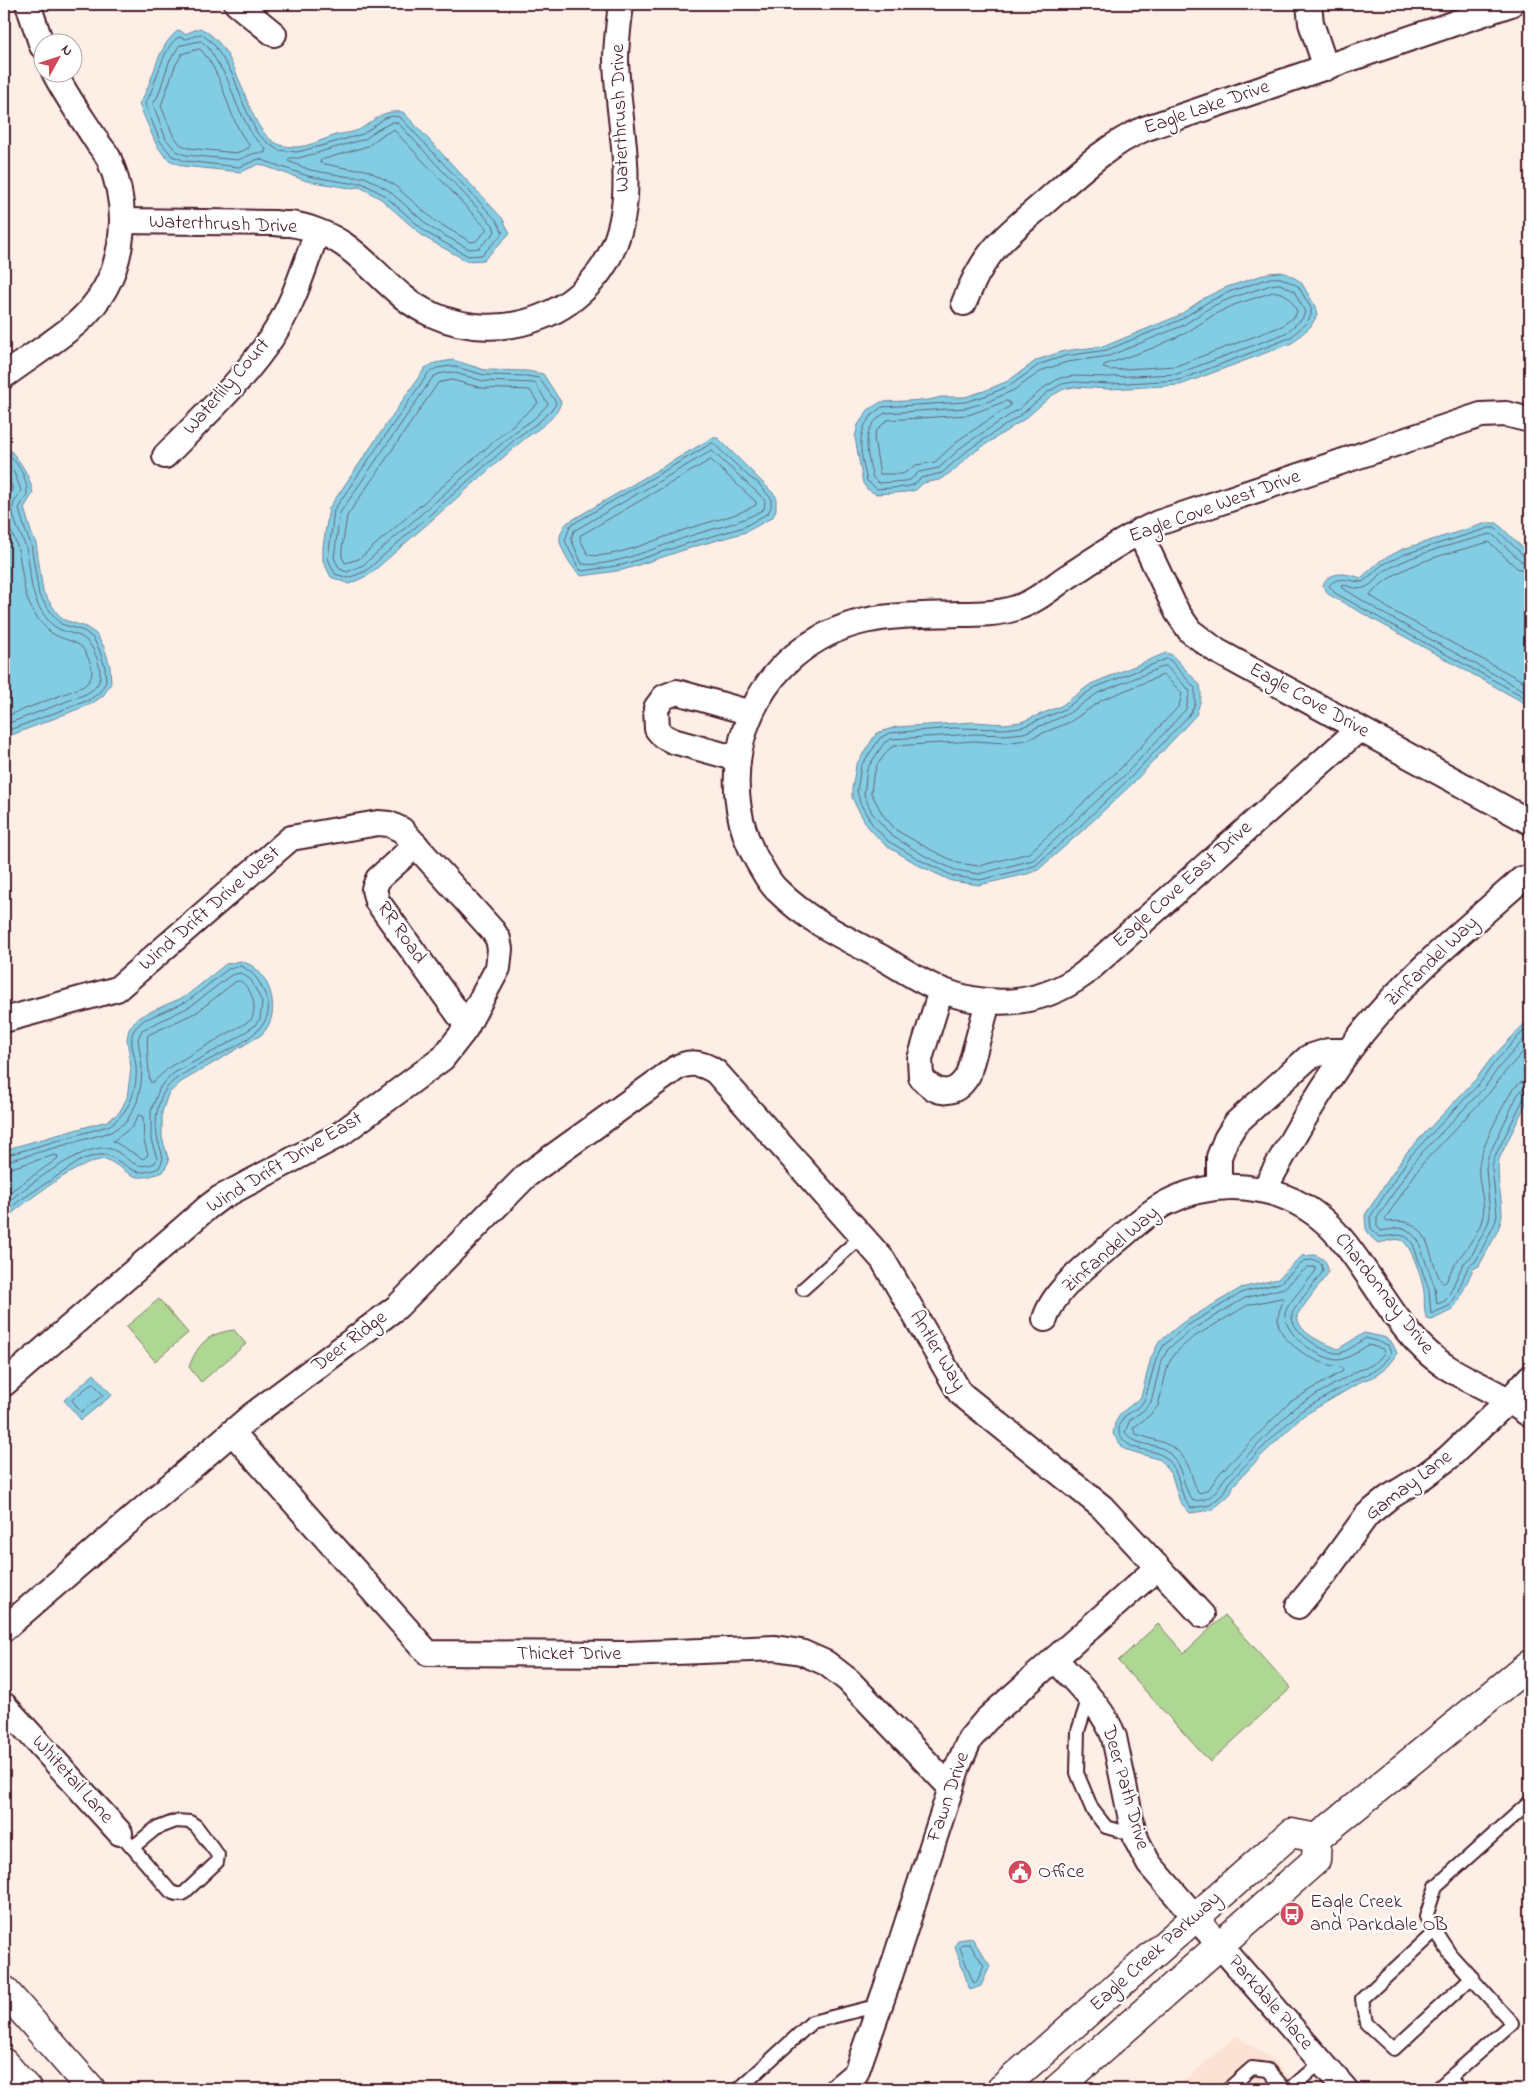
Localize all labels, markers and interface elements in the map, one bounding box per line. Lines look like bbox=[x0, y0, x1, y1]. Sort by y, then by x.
north arrow bbox=[32, 32, 82, 82]
text: N bbox=[56, 40, 78, 61]
street label: Waterthrush Drive bbox=[604, 43, 638, 193]
street label: Eagle Lake Drive bbox=[1140, 73, 1274, 144]
street label: Waterthrush Drive bbox=[148, 208, 298, 242]
street label: Waterlily Court bbox=[177, 332, 278, 442]
street label: Eagle Cove West Drive bbox=[1125, 463, 1305, 552]
street label: Eagle Cove Drive bbox=[1243, 656, 1375, 747]
street label: Eagle Cove East Drive bbox=[1107, 814, 1260, 956]
street label: Wind Drift Drive West bbox=[133, 839, 287, 979]
street label: RR Road bbox=[369, 896, 433, 970]
street label: Zinfandel Way bbox=[1378, 910, 1486, 1014]
street label: Wind Drift Drive East bbox=[201, 1105, 369, 1221]
street label: Zinfandel Way bbox=[1056, 1199, 1166, 1301]
street label: Chardonnay Drive bbox=[1327, 1227, 1441, 1361]
street label: Deer Ridge bbox=[305, 1304, 394, 1381]
street label: Antler Way bbox=[901, 1305, 973, 1397]
street label: Gamay Lane bbox=[1359, 1443, 1459, 1529]
street label: Thicket Drive bbox=[517, 1640, 621, 1669]
street label: Deer Path Drive bbox=[1093, 1722, 1157, 1854]
street label: Whitetail Lane bbox=[24, 1729, 120, 1831]
street label: Fawn Drive bbox=[920, 1748, 978, 1847]
place label: Office bbox=[1038, 1858, 1084, 1887]
public building icon: Office bbox=[1007, 1859, 1033, 1885]
street label: Eagle Creek Parkway bbox=[1084, 1885, 1229, 2020]
place label: Eagle Creek and Parkdale OB bbox=[1310, 1888, 1448, 1940]
bus stop icon: Eagle Creek and Parkdale OB bbox=[1279, 1901, 1305, 1927]
street label: Parkdale Place bbox=[1220, 1949, 1320, 2057]

